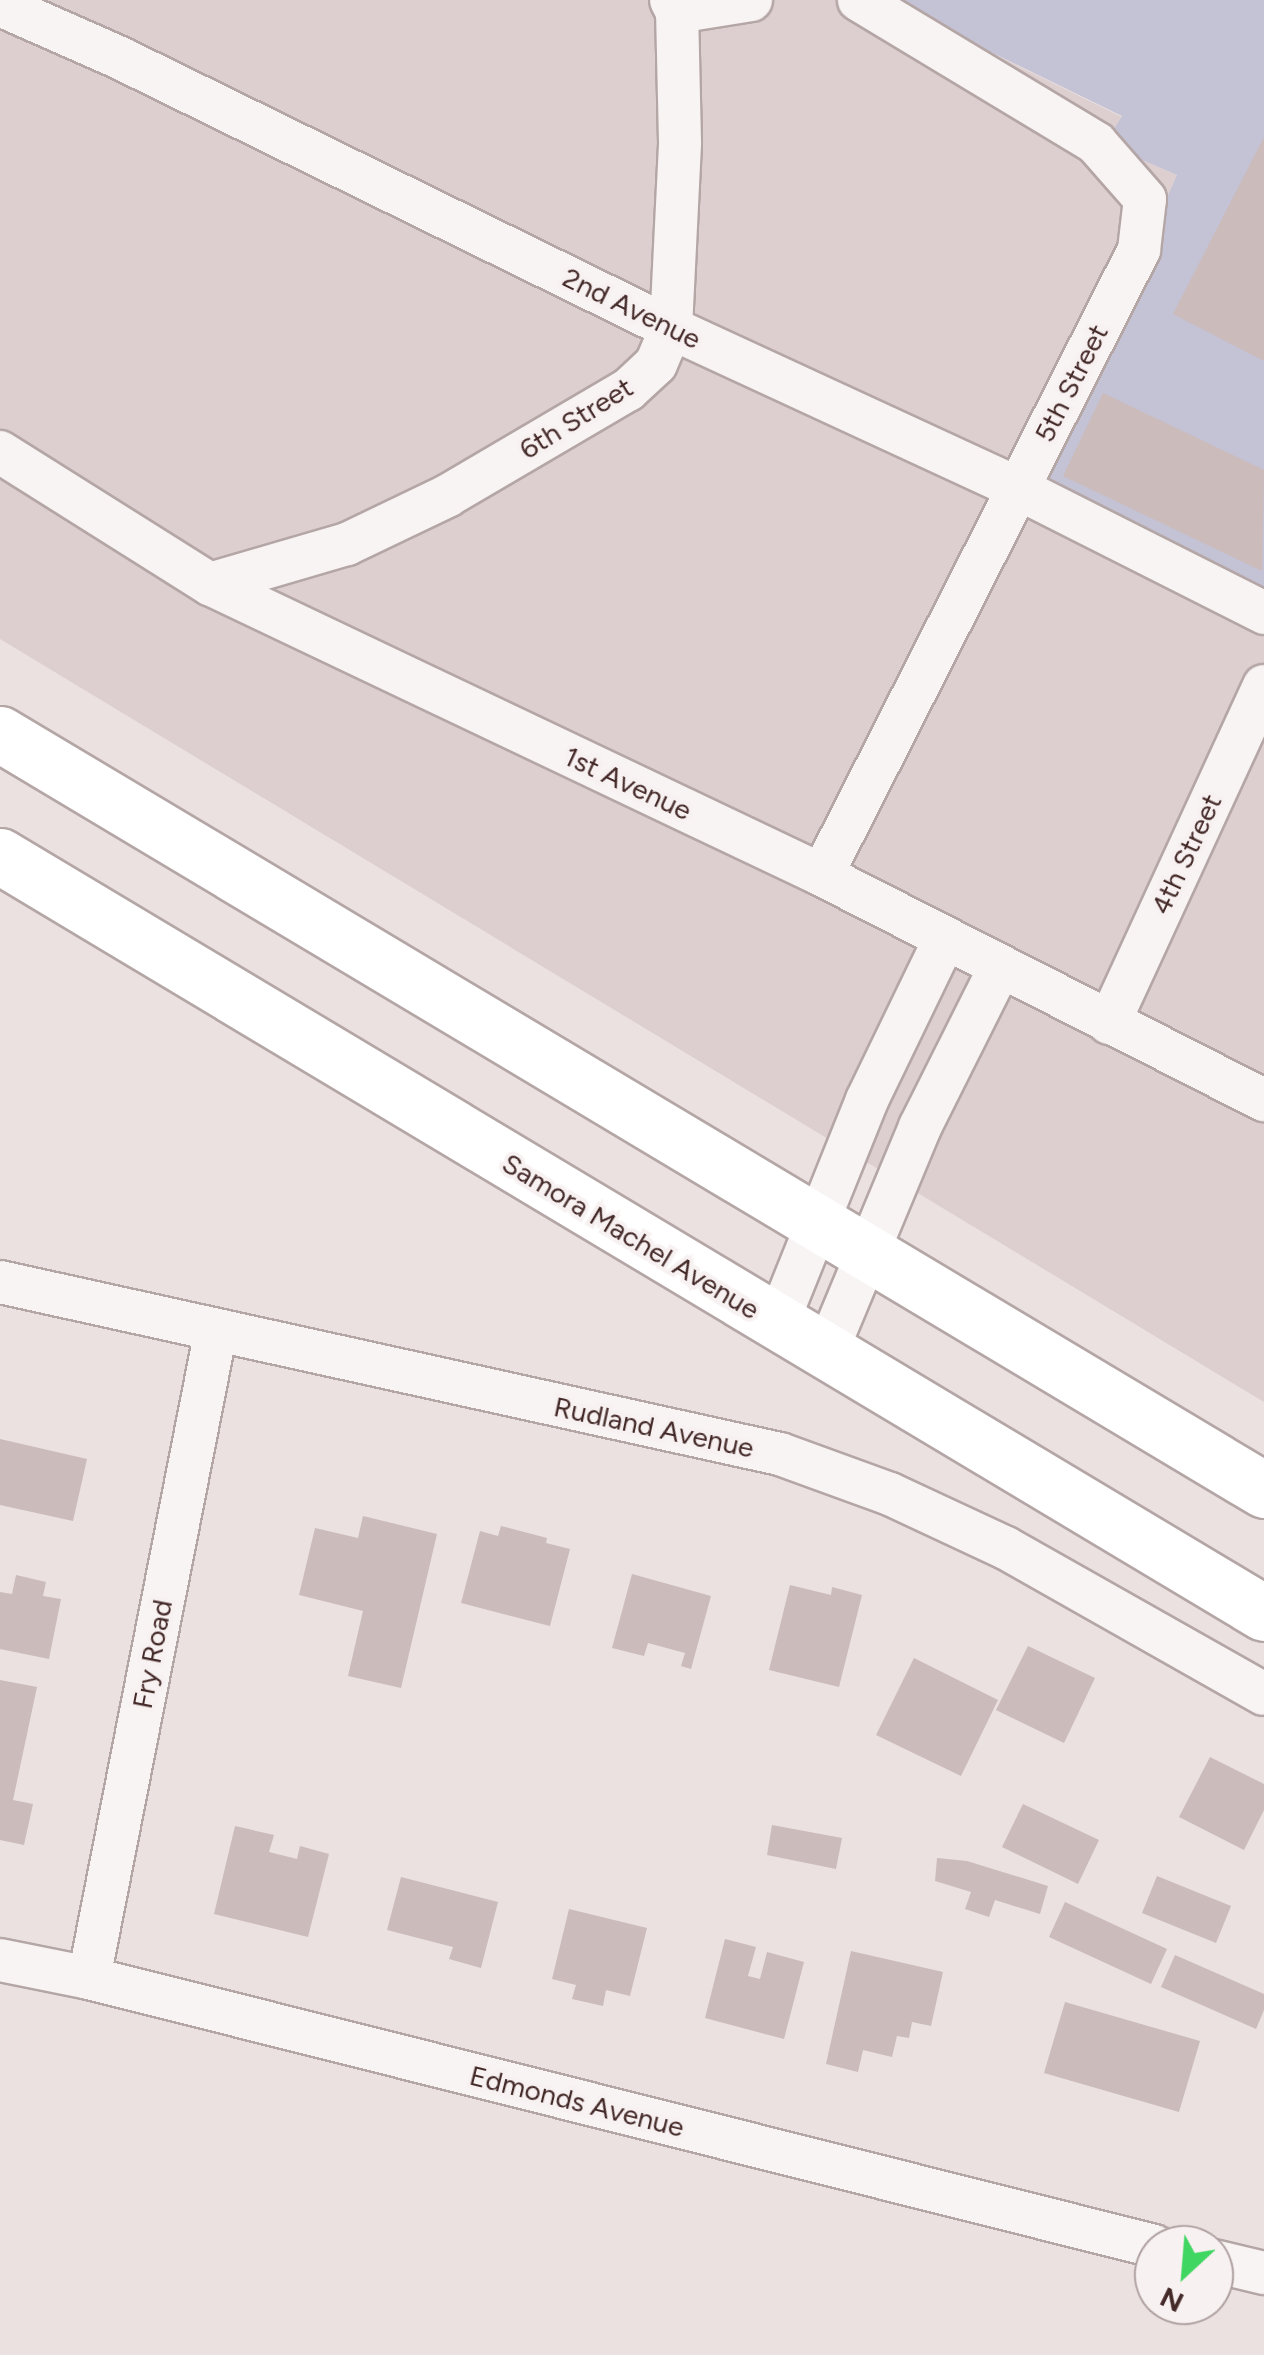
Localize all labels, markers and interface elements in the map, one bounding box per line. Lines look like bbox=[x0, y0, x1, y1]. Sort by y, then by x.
street label: 2nd Avenue bbox=[558, 260, 706, 356]
street label: 5th Street bbox=[1027, 319, 1115, 447]
street label: 6th Street bbox=[513, 370, 639, 466]
street label: 1st Avenue bbox=[559, 739, 697, 827]
street label: 4th Street bbox=[1144, 788, 1228, 920]
street label: Samora Machel Avenue bbox=[496, 1146, 766, 1326]
street label: Rudland Avenue bbox=[551, 1389, 757, 1465]
street label: Fry Road bbox=[125, 1597, 179, 1711]
street label: Edmonds Avenue bbox=[466, 2058, 688, 2144]
north arrow bbox=[1134, 2225, 1234, 2325]
text: N bbox=[1155, 2280, 1189, 2320]

